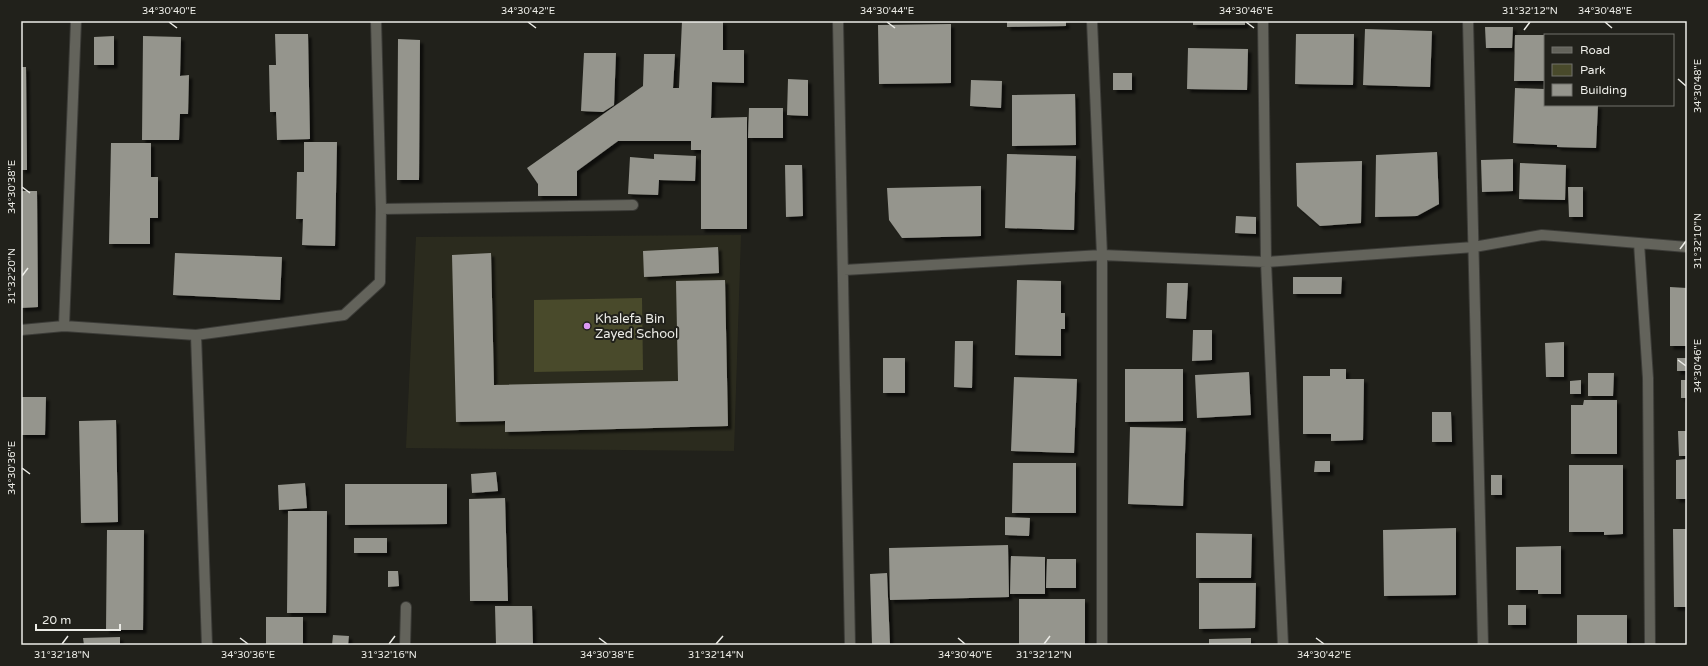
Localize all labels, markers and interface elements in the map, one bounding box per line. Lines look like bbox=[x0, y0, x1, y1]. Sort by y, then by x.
text: 34°30'40"E bbox=[142, 5, 196, 17]
text: 34°30'42"E bbox=[501, 5, 555, 17]
text: 34°30'44"E bbox=[860, 5, 914, 17]
text: 34°30'46"E bbox=[1219, 5, 1273, 17]
text: 31°32'12"N bbox=[1502, 5, 1558, 17]
text: 34°30'48"E bbox=[1578, 5, 1632, 17]
legend bbox=[1544, 34, 1674, 106]
text: Road bbox=[1580, 43, 1610, 57]
text: 34°30'48"E bbox=[1692, 59, 1704, 113]
text: Park bbox=[1580, 63, 1606, 77]
text: Building bbox=[1580, 83, 1627, 97]
text: 34°30'38"E bbox=[6, 160, 18, 214]
text: 31°32'10"N bbox=[1692, 213, 1704, 269]
text: 31°32'20"N bbox=[6, 248, 18, 304]
place label: Khalefa Bin Zayed School bbox=[595, 311, 678, 342]
marker: Khalefa Bin Zayed School bbox=[582, 321, 592, 331]
text: 34°30'46"E bbox=[1692, 339, 1704, 393]
text: 34°30'36"E bbox=[6, 441, 18, 495]
scale bar bbox=[36, 606, 120, 632]
text: 20 m bbox=[42, 613, 71, 627]
text: 31°32'18"N bbox=[34, 649, 90, 661]
text: 34°30'36"E bbox=[221, 649, 275, 661]
text: 31°32'16"N bbox=[361, 649, 417, 661]
text: 34°30'38"E bbox=[580, 649, 634, 661]
text: 31°32'14"N bbox=[688, 649, 744, 661]
text: 34°30'40"E bbox=[938, 649, 992, 661]
text: 31°32'12"N bbox=[1016, 649, 1072, 661]
text: 34°30'42"E bbox=[1297, 649, 1351, 661]

